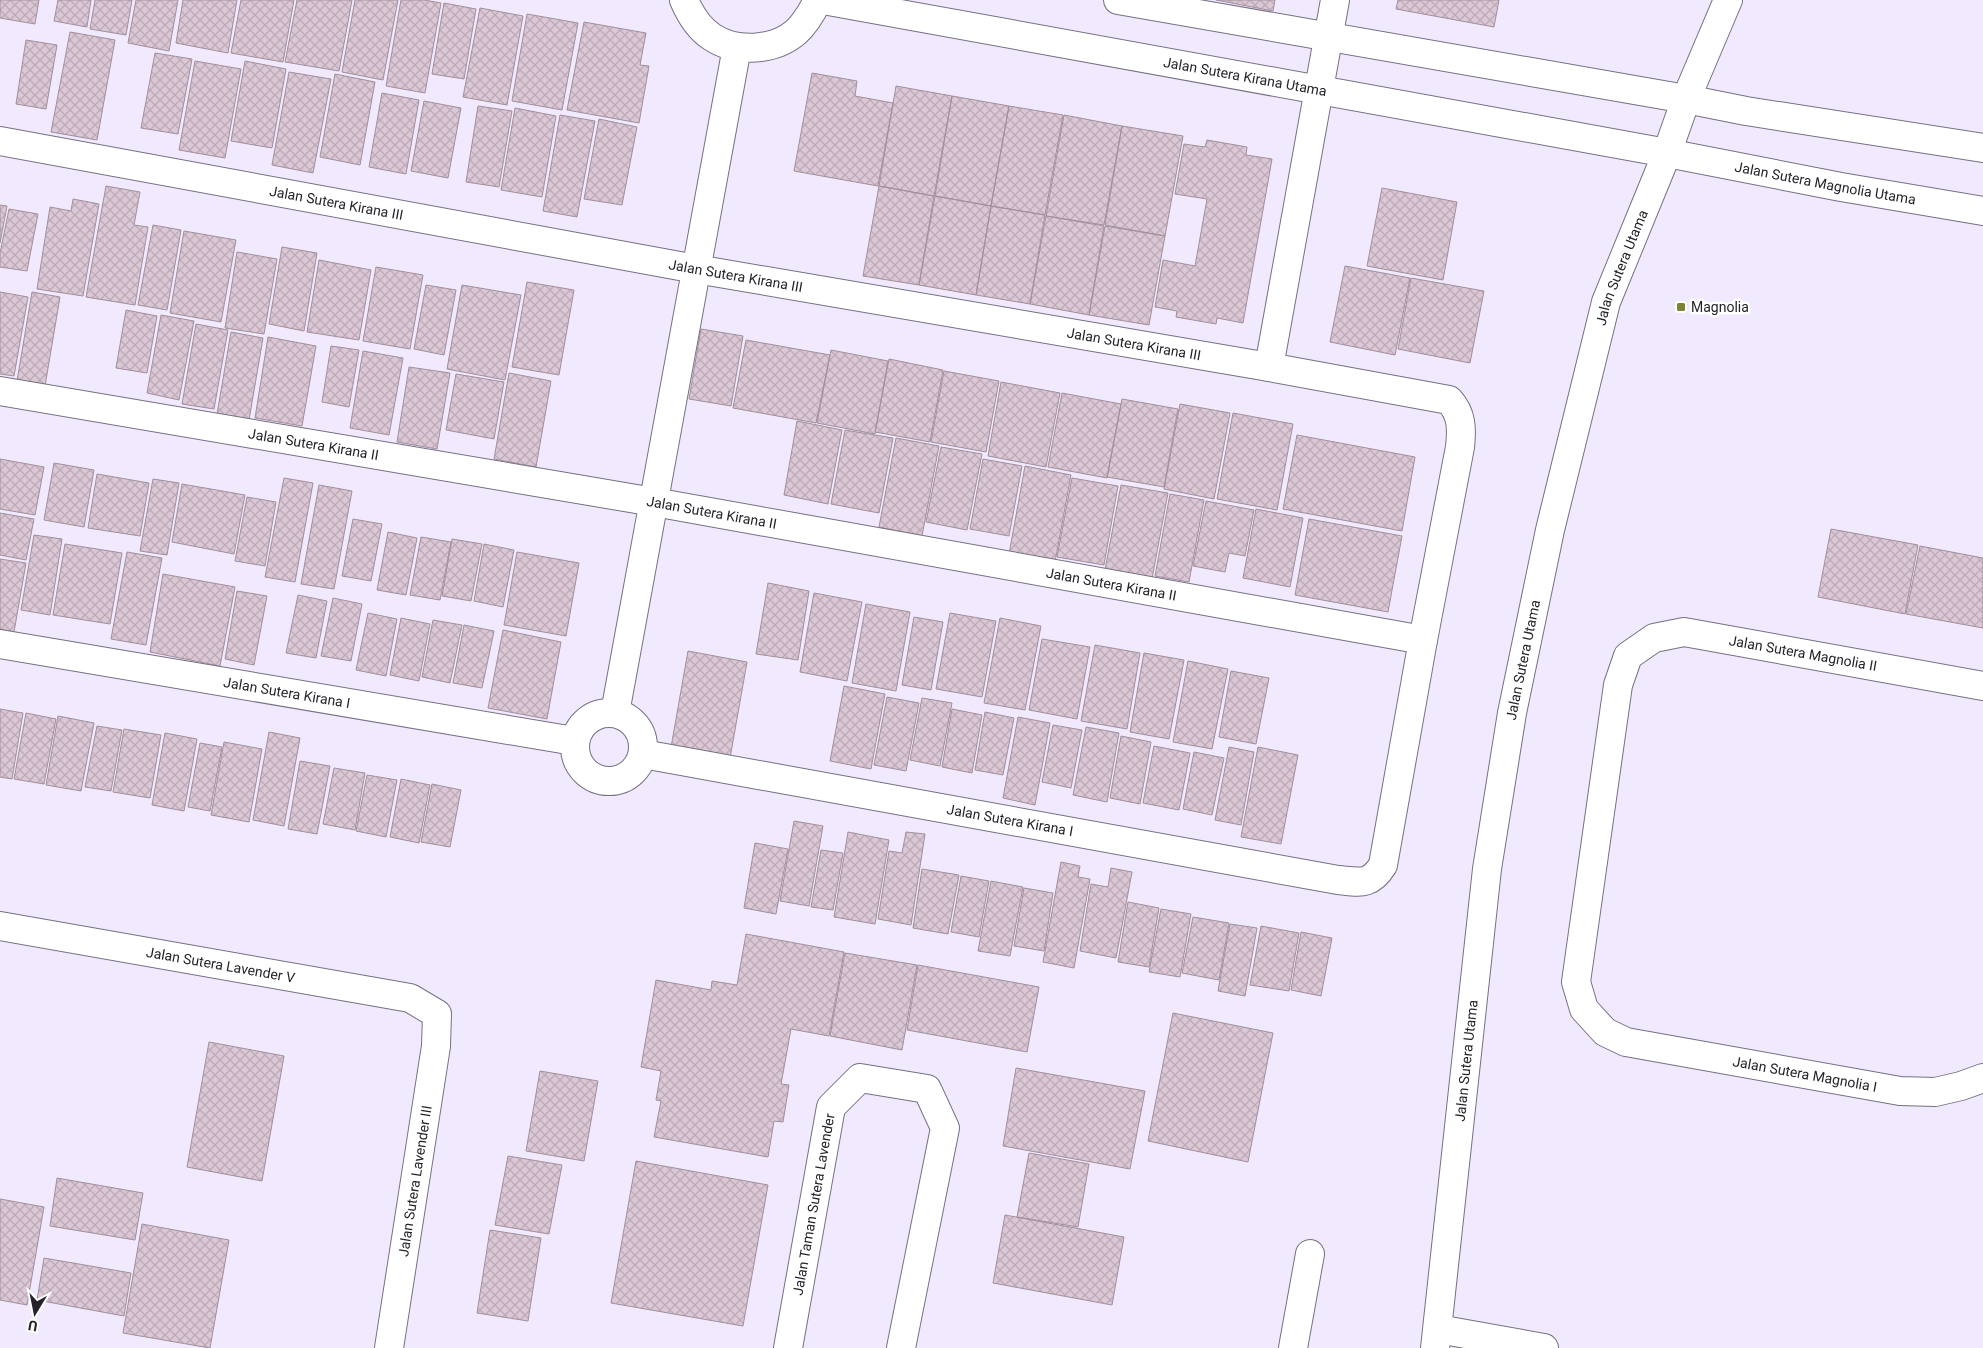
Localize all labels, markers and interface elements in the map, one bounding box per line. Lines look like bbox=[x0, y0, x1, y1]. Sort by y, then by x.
street label: Jalan Sutera Kirana Utama bbox=[1162, 54, 1328, 99]
street label: Jalan Sutera Magnolia Utama bbox=[1734, 158, 1917, 208]
street label: Jalan Sutera Kirana III bbox=[268, 183, 405, 223]
street label: Jalan Sutera Utama bbox=[1593, 208, 1651, 327]
street label: Jalan Sutera Kirana III bbox=[667, 256, 804, 295]
place label: Magnolia bbox=[1691, 299, 1749, 315]
marker: Magnolia bbox=[1675, 301, 1687, 313]
street label: Jalan Sutera Kirana III bbox=[1066, 325, 1202, 363]
street label: Jalan Sutera Kirana II bbox=[247, 425, 380, 463]
street label: Jalan Sutera Kirana II bbox=[645, 493, 778, 532]
street label: Jalan Sutera Kirana II bbox=[1045, 565, 1178, 604]
street label: Jalan Sutera Utama bbox=[1503, 598, 1543, 721]
street label: Jalan Sutera Magnolia II bbox=[1728, 632, 1878, 674]
street label: Jalan Sutera Kirana I bbox=[222, 674, 351, 711]
street label: Jalan Sutera Kirana I bbox=[946, 801, 1074, 839]
street label: Jalan Sutera Lavender V bbox=[145, 944, 296, 986]
street label: Jalan Sutera Utama bbox=[1452, 999, 1481, 1122]
street label: Jalan Sutera Magnolia I bbox=[1731, 1053, 1878, 1095]
street label: Jalan Sutera Lavender III bbox=[395, 1104, 435, 1258]
street label: Jalan Taman Sutera Lavender bbox=[790, 1112, 838, 1296]
north arrow bbox=[10, 1288, 60, 1338]
text: U bbox=[27, 1317, 39, 1334]

